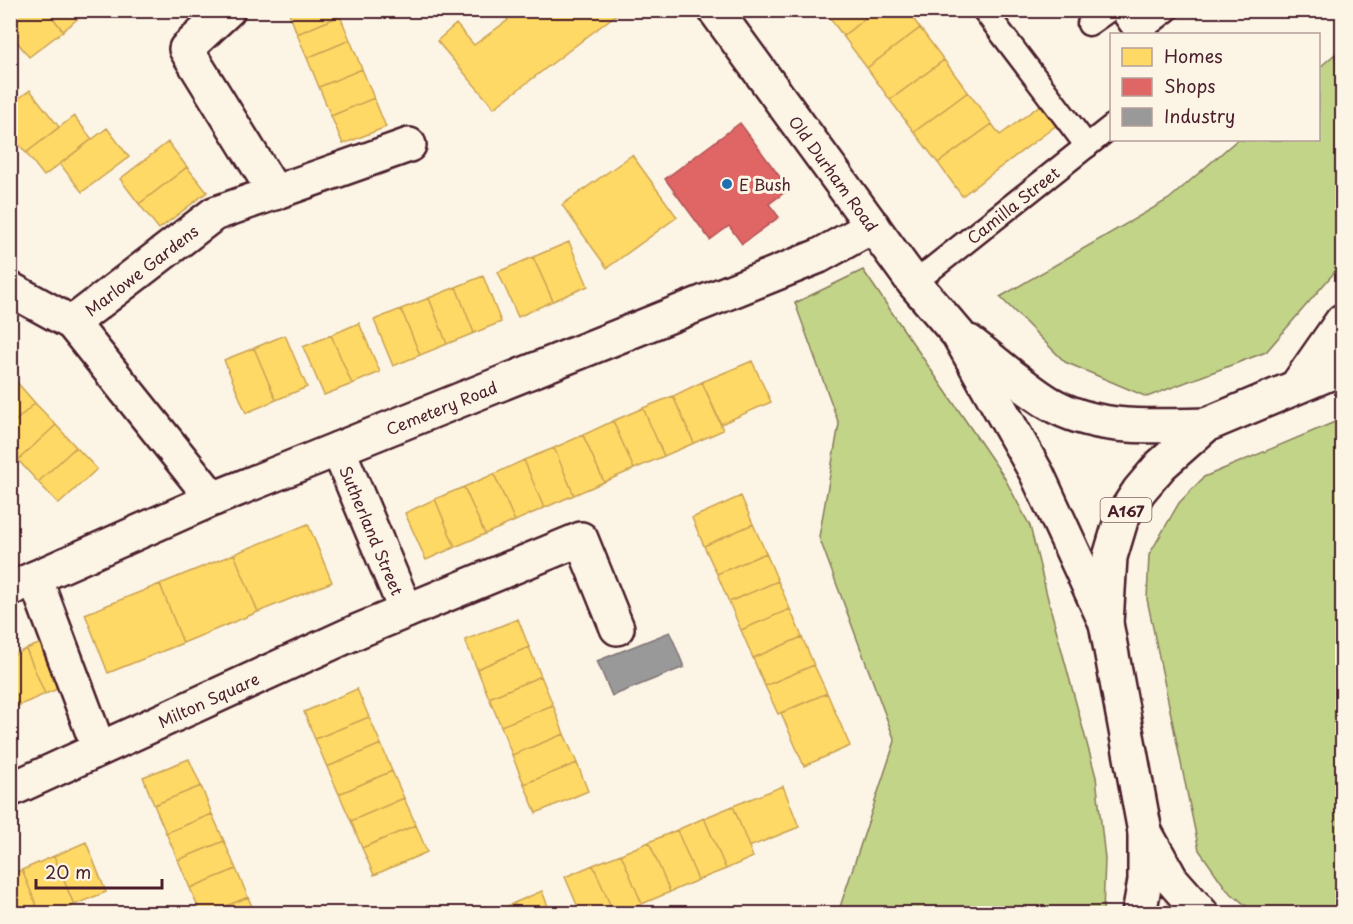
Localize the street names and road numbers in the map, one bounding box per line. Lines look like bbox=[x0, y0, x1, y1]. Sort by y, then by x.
street label: Old Durham Road bbox=[783, 110, 884, 236]
street label: Camilla Street bbox=[961, 160, 1065, 249]
street label: Marlowe Gardens bbox=[80, 219, 203, 321]
street label: Cemetery Road bbox=[382, 374, 500, 441]
street label: Sutherland Street bbox=[334, 462, 410, 599]
road number: A167 bbox=[1100, 498, 1152, 522]
street label: Milton Square bbox=[154, 666, 263, 733]

